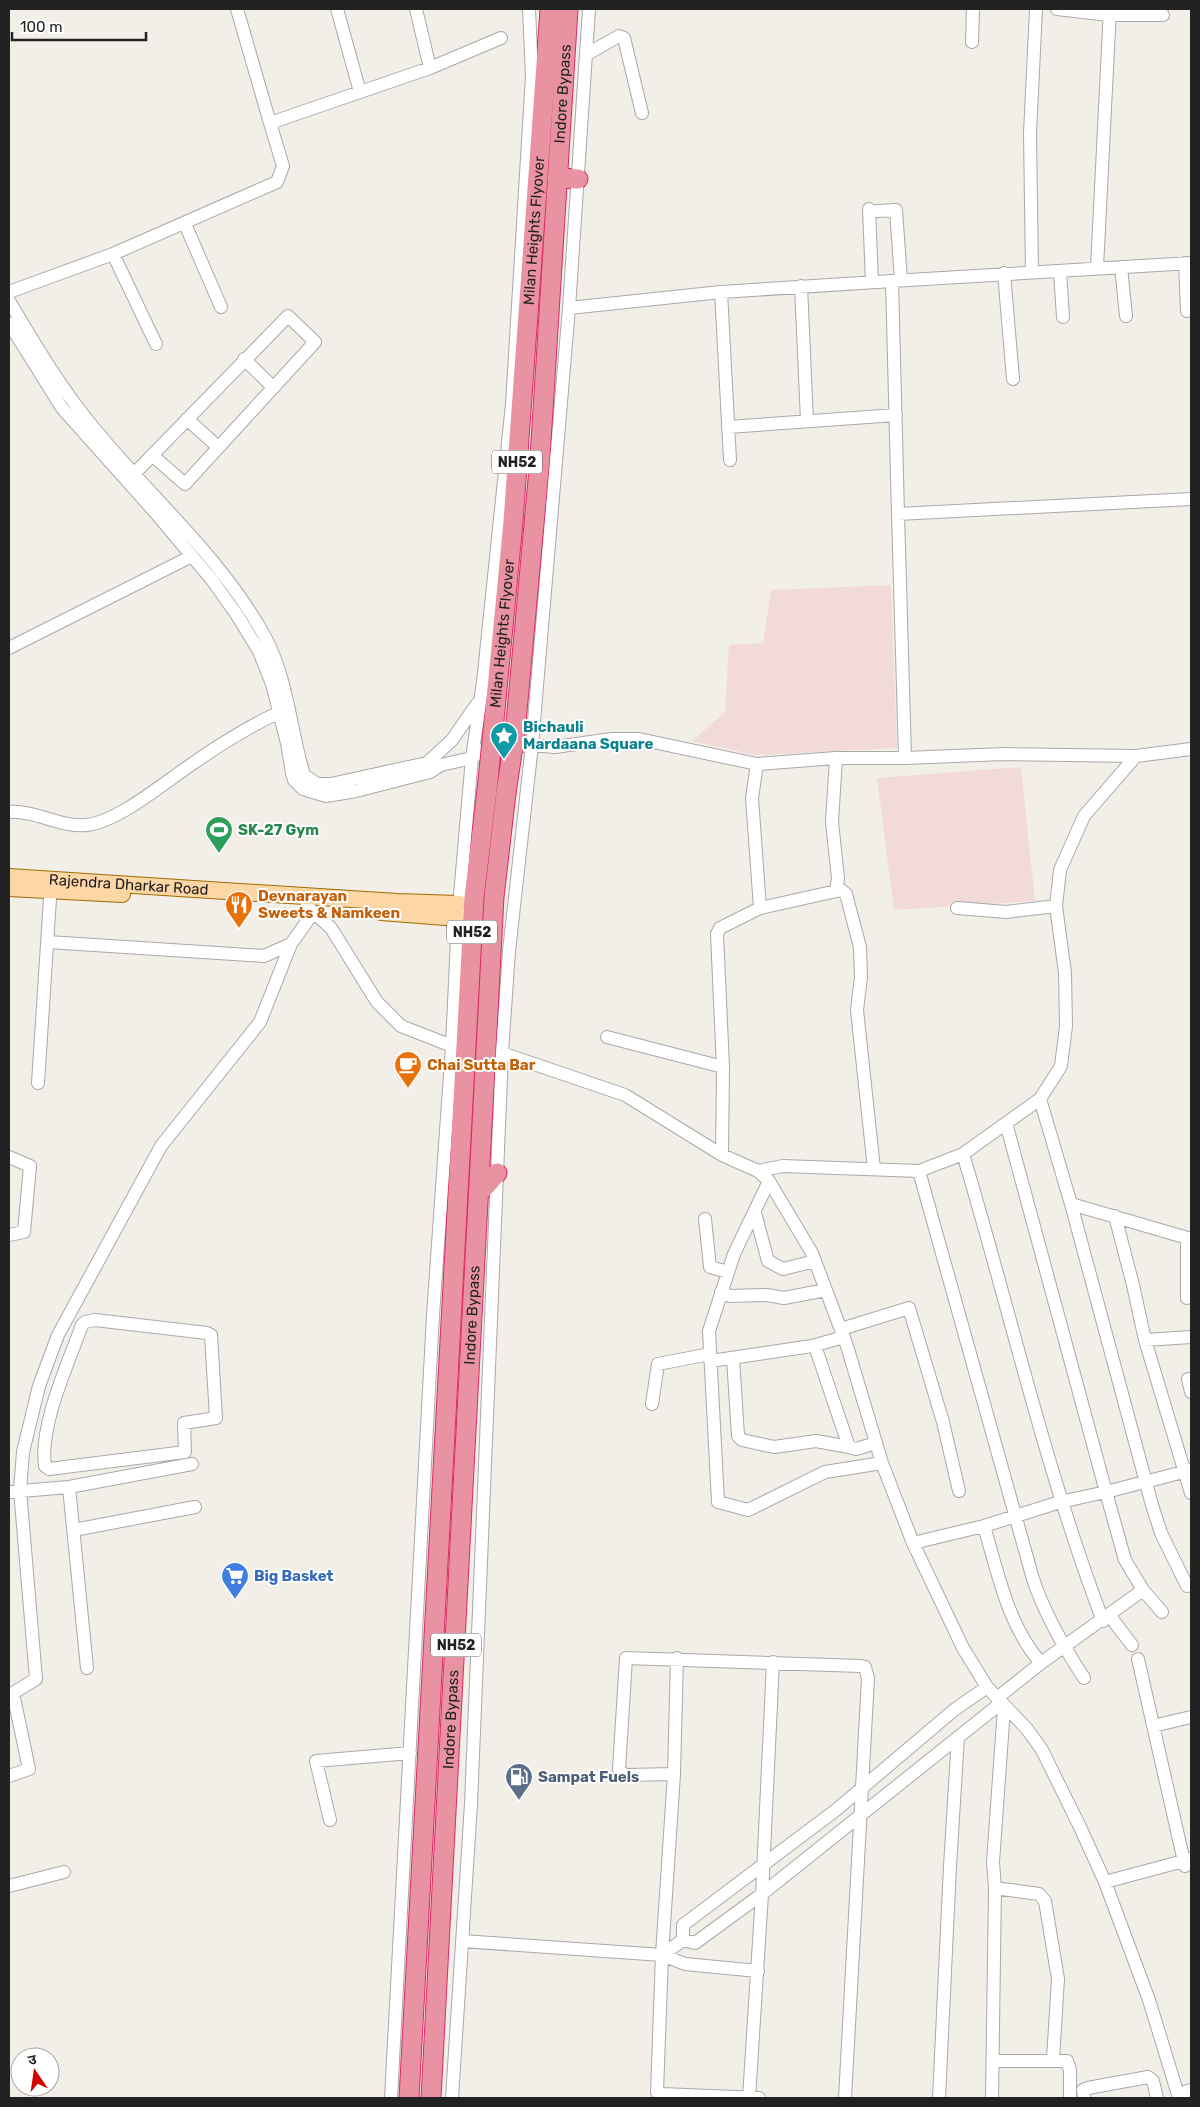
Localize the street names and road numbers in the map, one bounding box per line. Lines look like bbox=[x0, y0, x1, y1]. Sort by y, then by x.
street label: Indore Bypass bbox=[551, 43, 575, 144]
street label: Milan Heights Flyover bbox=[520, 155, 548, 306]
road number: NH52 bbox=[492, 451, 542, 474]
street label: Milan Heights Flyover bbox=[486, 558, 518, 709]
street label: Rajendra Dharkar Road bbox=[48, 871, 209, 899]
road number: NH52 bbox=[447, 920, 497, 944]
street label: Indore Bypass bbox=[460, 1265, 484, 1365]
road number: NH52 bbox=[431, 1634, 481, 1656]
street label: Indore Bypass bbox=[439, 1669, 462, 1770]

